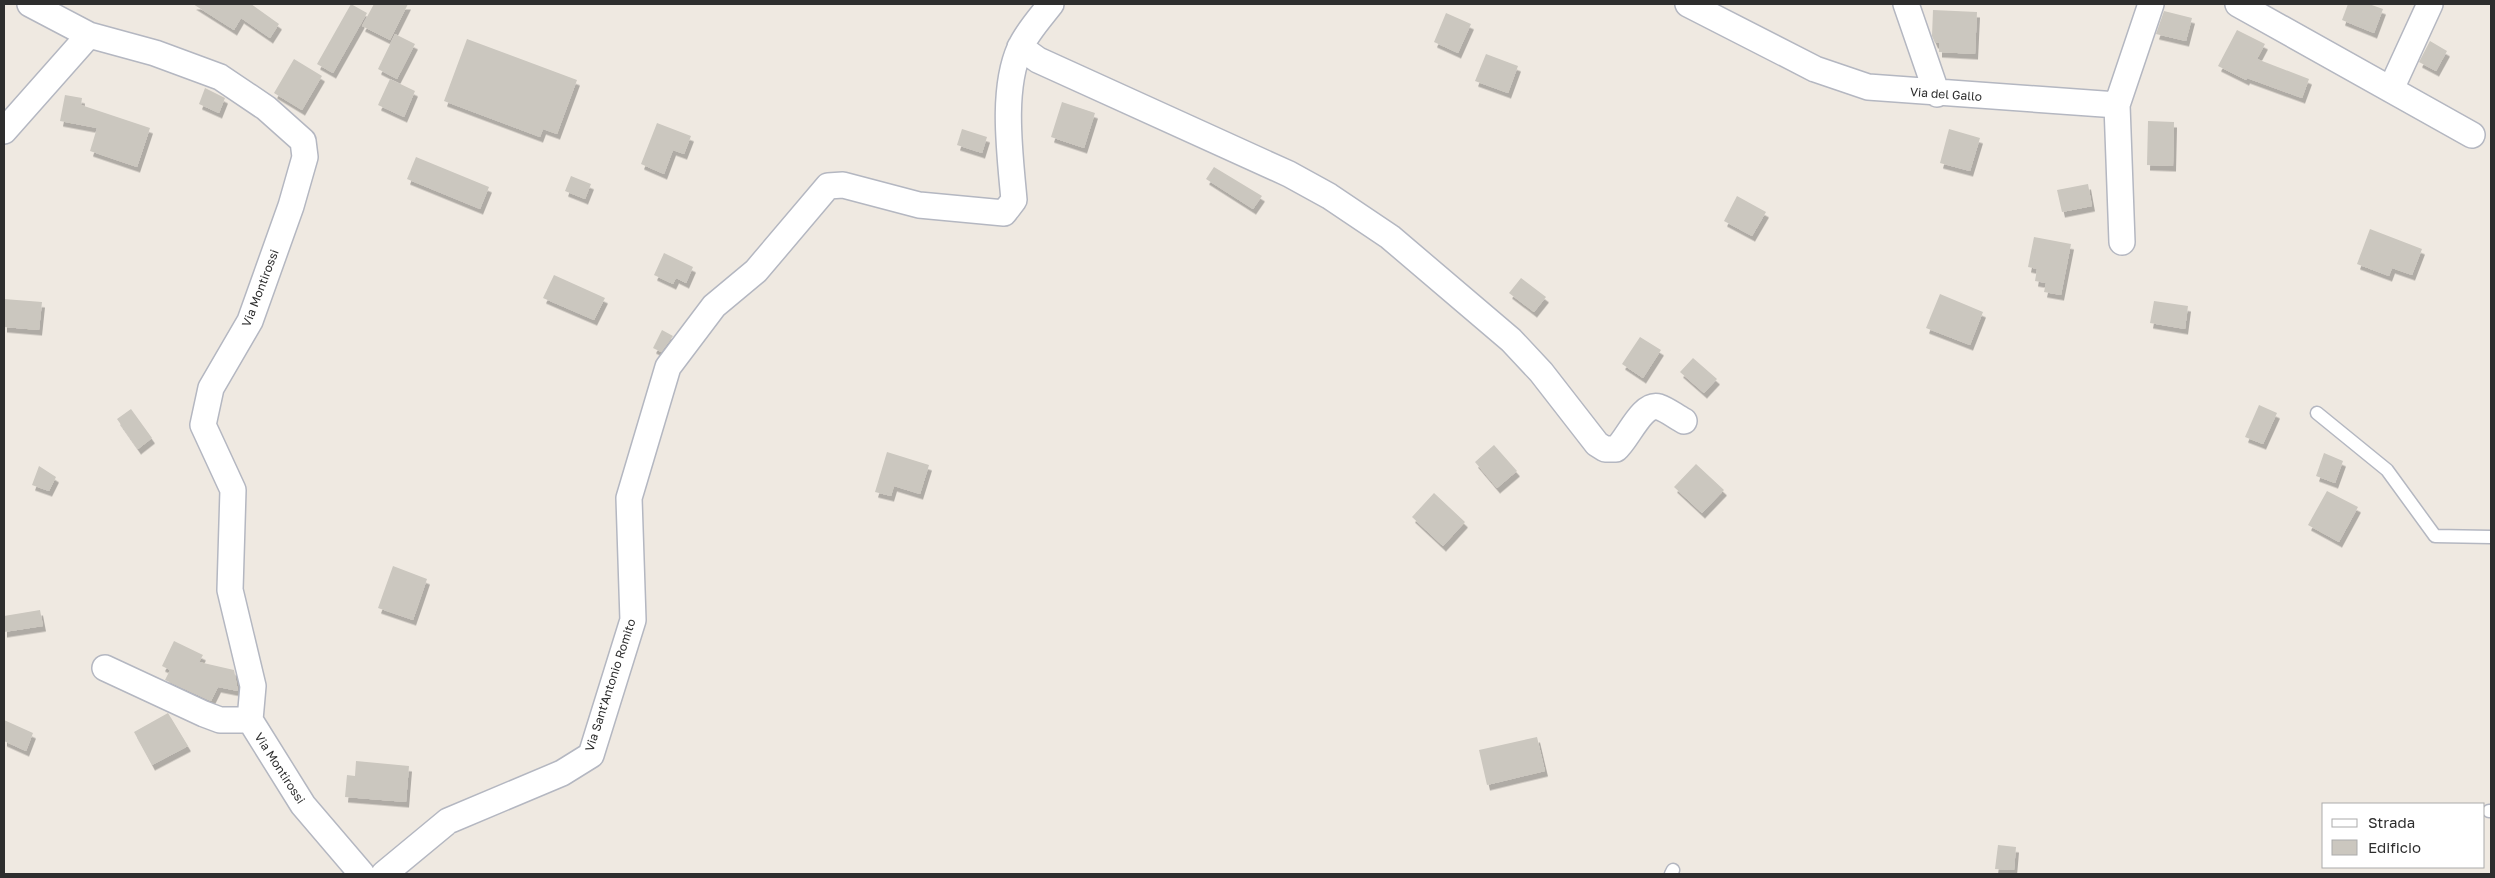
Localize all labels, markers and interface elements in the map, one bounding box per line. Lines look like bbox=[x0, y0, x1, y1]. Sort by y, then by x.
street label: Via del Gallo bbox=[1909, 84, 1983, 104]
street label: Via Montirossi bbox=[238, 247, 282, 329]
street label: Via Sant'Antonio Romito bbox=[581, 617, 639, 753]
street label: Via Montirossi bbox=[252, 730, 308, 806]
legend bbox=[2322, 803, 2485, 868]
text: Strada bbox=[2368, 813, 2415, 831]
text: Edificio bbox=[2368, 838, 2421, 856]

